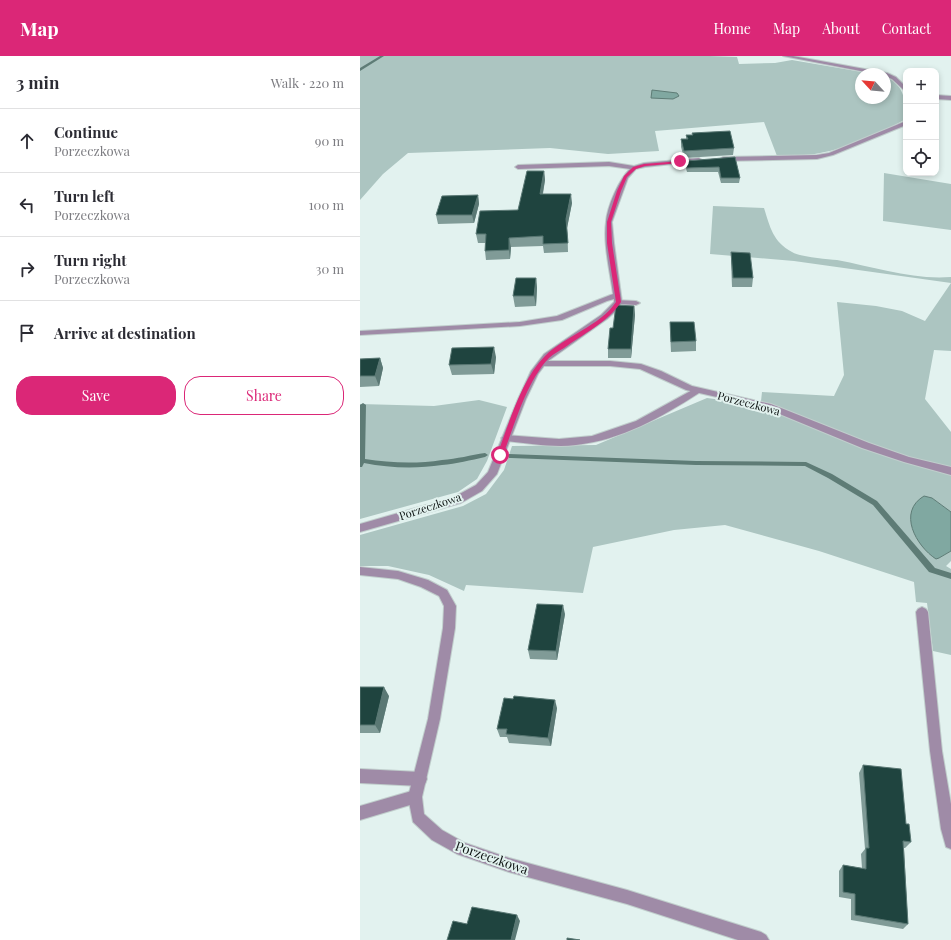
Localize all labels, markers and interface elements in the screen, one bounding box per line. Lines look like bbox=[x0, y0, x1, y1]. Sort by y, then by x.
text: Map bbox=[20, 15, 59, 41]
text: Home bbox=[713, 19, 751, 38]
text: Map bbox=[773, 19, 800, 38]
text: About bbox=[822, 19, 860, 38]
text: Contact bbox=[882, 19, 931, 38]
north arrow bbox=[855, 68, 891, 104]
map controls bbox=[903, 68, 939, 176]
button: + bbox=[903, 68, 939, 104]
text: 3 min bbox=[16, 71, 59, 93]
text: Walk · 220 m bbox=[271, 74, 344, 91]
button: − bbox=[903, 104, 939, 140]
text: Continue bbox=[54, 122, 118, 142]
icon: ahead bbox=[16, 130, 38, 152]
text: 90 m bbox=[315, 132, 344, 149]
button: locate bbox=[903, 140, 939, 176]
text: Porzeczkowa bbox=[54, 142, 130, 159]
route end bbox=[671, 152, 689, 170]
text: Turn left bbox=[54, 186, 115, 206]
icon: left bbox=[16, 194, 38, 216]
text: 100 m bbox=[309, 196, 344, 213]
text: Porzeczkowa bbox=[54, 206, 130, 223]
text: Turn right bbox=[54, 250, 127, 270]
icon: right bbox=[16, 258, 38, 280]
text: 30 m bbox=[316, 260, 344, 277]
text: Porzeczkowa bbox=[54, 270, 130, 287]
icon: arrive bbox=[16, 322, 38, 344]
text: Arrive at destination bbox=[54, 323, 196, 343]
button: Save bbox=[16, 376, 176, 415]
button: Share bbox=[184, 376, 344, 415]
street label: Porzeczkowa bbox=[716, 387, 782, 419]
route start bbox=[491, 446, 509, 464]
street label: Porzeczkowa bbox=[397, 489, 463, 523]
street label: Porzeczkowa bbox=[453, 837, 531, 878]

